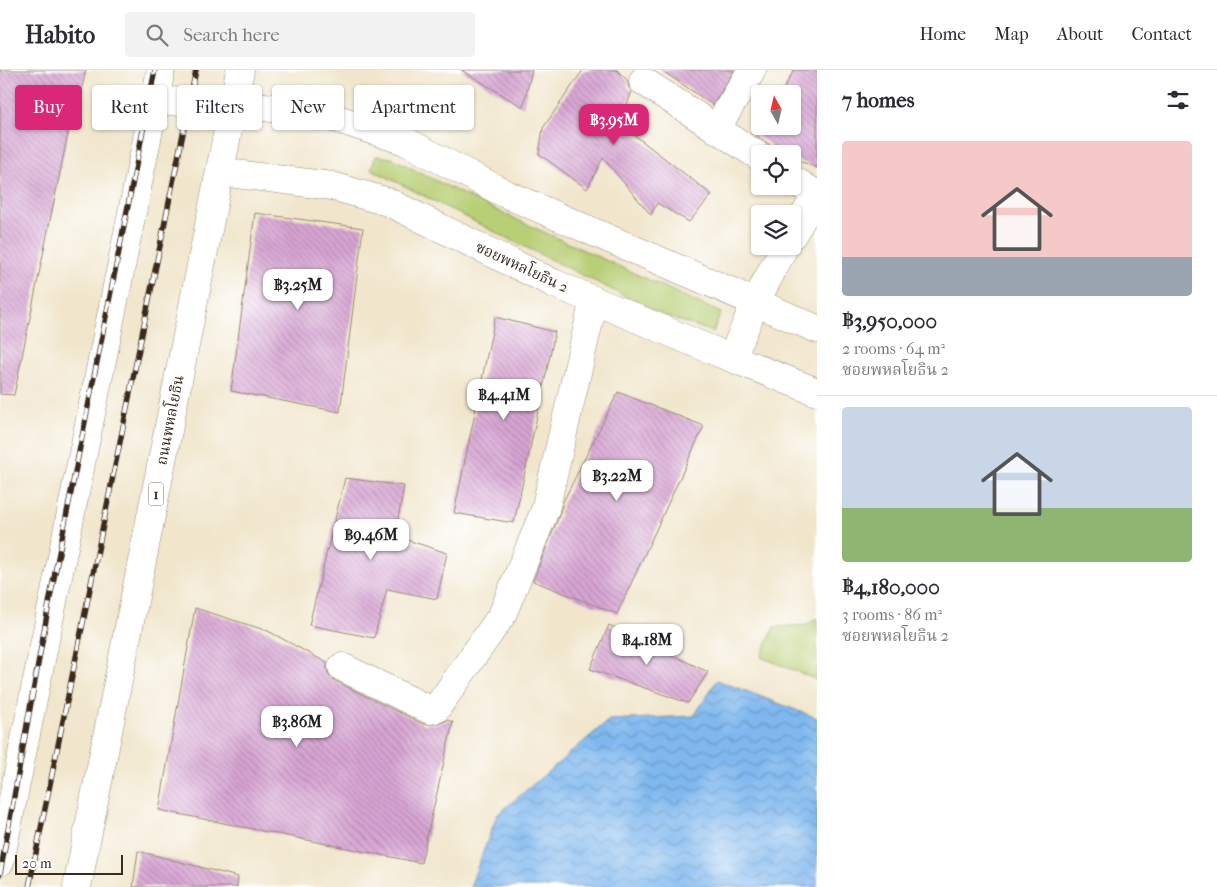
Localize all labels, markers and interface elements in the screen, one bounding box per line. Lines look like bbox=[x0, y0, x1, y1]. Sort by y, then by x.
search box bbox=[125, 12, 475, 57]
text: Habito bbox=[25, 21, 95, 49]
icon: search bbox=[143, 21, 171, 49]
text: Search here bbox=[183, 24, 280, 46]
text: Home bbox=[919, 24, 966, 45]
text: Map bbox=[994, 24, 1029, 45]
text: About bbox=[1057, 24, 1103, 45]
text: Contact bbox=[1131, 24, 1192, 45]
chip: Buy bbox=[15, 85, 82, 130]
chip: Rent bbox=[92, 85, 167, 130]
chip: Filters bbox=[177, 85, 262, 130]
chip: New bbox=[272, 85, 344, 130]
chip: Apartment bbox=[354, 85, 474, 130]
north arrow bbox=[751, 85, 801, 135]
map controls bbox=[751, 85, 801, 255]
icon: filters bbox=[1164, 86, 1192, 114]
text: 7 homes bbox=[842, 88, 914, 112]
pin: ฿3.95M bbox=[573, 104, 655, 146]
text: ฿3.95M bbox=[590, 110, 638, 129]
button: locate bbox=[751, 145, 801, 195]
icon: home bbox=[972, 174, 1062, 264]
button: layers bbox=[751, 205, 801, 255]
street label: ซอยพหลโยธิน 2 bbox=[473, 236, 572, 296]
pin: ฿3.25M bbox=[257, 268, 339, 311]
text: ฿3.25M bbox=[274, 275, 322, 294]
text: ฿3,950,000 bbox=[842, 309, 937, 333]
text: 2 rooms · 64 m² bbox=[842, 339, 945, 358]
text: ซอยพหลโยธิน 2 bbox=[842, 360, 949, 379]
street label: ถนนพหลโยธิน bbox=[150, 373, 188, 467]
pin: ฿4.41M bbox=[463, 378, 545, 421]
text: ฿4.41M bbox=[478, 385, 530, 404]
icon: home bbox=[972, 439, 1062, 529]
pin: ฿3.22M bbox=[576, 460, 658, 502]
text: ฿3.22M bbox=[592, 466, 642, 485]
road number: 1 bbox=[148, 482, 164, 506]
pin: ฿9.46M bbox=[330, 518, 412, 561]
text: ฿9.46M bbox=[344, 525, 398, 544]
text: ฿4,180,000 bbox=[842, 575, 940, 599]
text: 3 rooms · 86 m² bbox=[842, 605, 942, 624]
pin: ฿4.18M bbox=[606, 624, 688, 666]
text: ซอยพหลโยธิน 2 bbox=[842, 626, 949, 645]
text: ฿4.18M bbox=[622, 630, 672, 649]
pin: ฿3.86M bbox=[256, 706, 338, 748]
text: ฿3.86M bbox=[272, 712, 322, 731]
scale bar bbox=[15, 852, 122, 875]
text: 20 m bbox=[22, 855, 52, 872]

